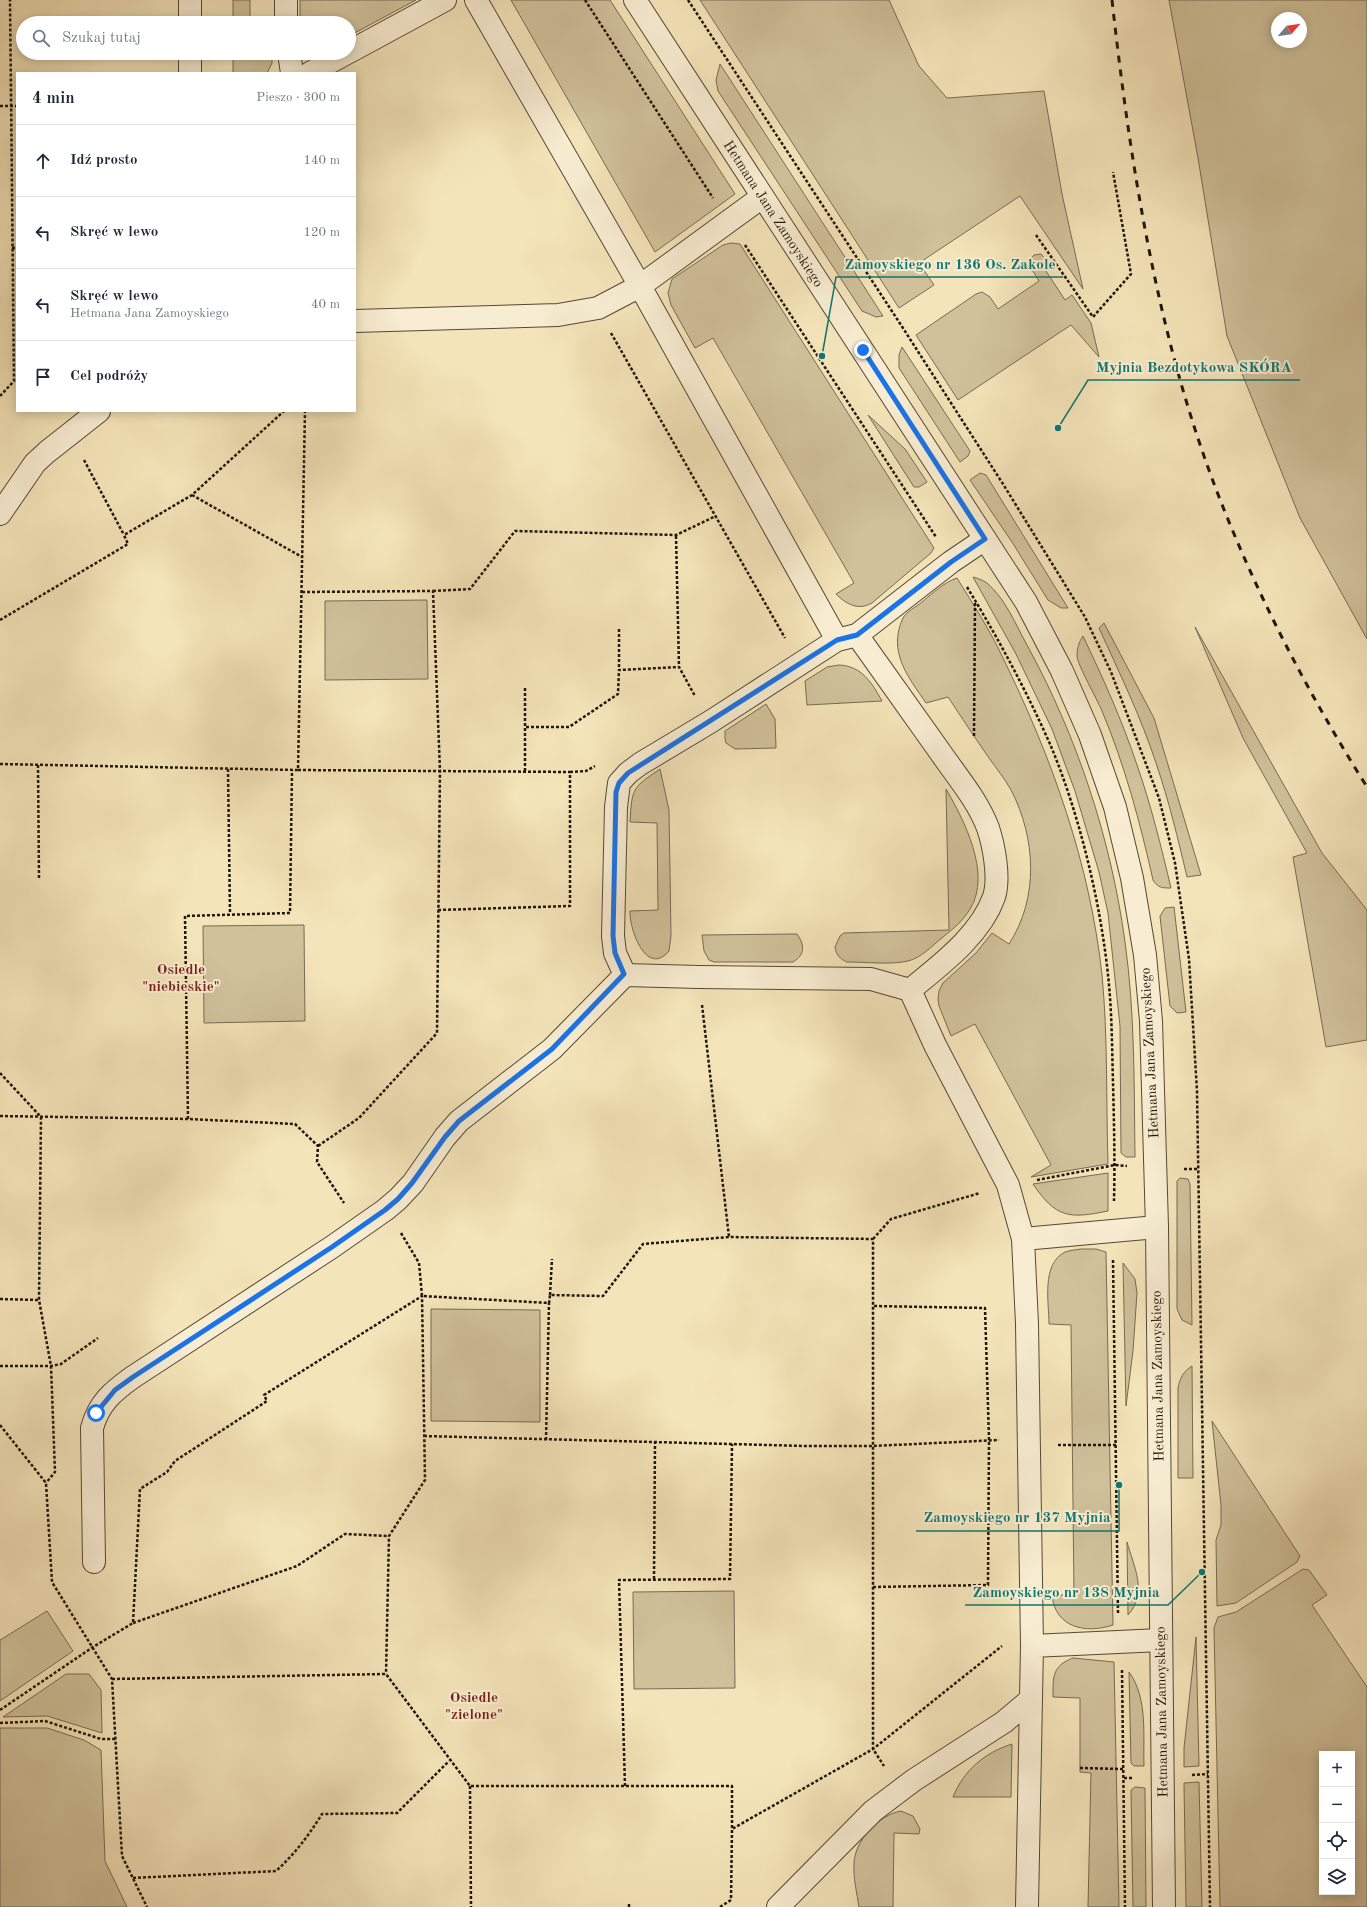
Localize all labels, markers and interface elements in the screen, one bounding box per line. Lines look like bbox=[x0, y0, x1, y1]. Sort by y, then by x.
north arrow bbox=[1271, 12, 1307, 48]
search box bbox=[16, 16, 356, 60]
icon: search bbox=[30, 27, 52, 49]
text: Szukaj tutaj bbox=[62, 31, 141, 46]
text: 4 min bbox=[32, 90, 75, 107]
text: Pieszo · 300 m bbox=[256, 91, 340, 104]
street label: Hetmana Jana Zamoyskiego bbox=[720, 138, 826, 290]
icon: ahead bbox=[32, 150, 54, 172]
text: Idź prosto bbox=[70, 153, 137, 168]
text: 140 m bbox=[303, 154, 340, 167]
icon: left bbox=[32, 222, 54, 244]
text: Skręć w lewo bbox=[70, 225, 158, 240]
text: 120 m bbox=[303, 226, 340, 239]
callout: Zamoyskiego nr 136 Os. Zakole bbox=[836, 250, 1063, 277]
text: Zamoyskiego nr 136 Os. Zakole bbox=[844, 258, 1056, 273]
text: Skręć w lewo bbox=[70, 289, 158, 304]
icon: left bbox=[32, 294, 54, 316]
text: 40 m bbox=[311, 298, 340, 311]
text: Hetmana Jana Zamoyskiego bbox=[70, 307, 229, 320]
route end bbox=[854, 341, 872, 359]
callout: Myjnia Bezdotykowa SKÓRA bbox=[1088, 353, 1300, 380]
text: Myjnia Bezdotykowa SKÓRA bbox=[1096, 358, 1292, 376]
icon: arrive bbox=[32, 366, 54, 388]
text: Cel podróży bbox=[70, 369, 148, 384]
district label: Osiedle "niebieskie" bbox=[142, 963, 220, 995]
street label: Hetmana Jana Zamoyskiego bbox=[1139, 967, 1161, 1139]
street label: Hetmana Jana Zamoyskiego bbox=[1150, 1290, 1166, 1462]
route start bbox=[87, 1404, 105, 1422]
callout: Zamoyskiego nr 137 Myjnia bbox=[916, 1504, 1119, 1531]
text: Zamoyskiego nr 137 Myjnia bbox=[923, 1511, 1111, 1526]
callout: Zamoyskiego nr 138 Myjnia bbox=[965, 1578, 1168, 1605]
text: Zamoyskiego nr 138 Myjnia bbox=[972, 1586, 1160, 1601]
street label: Hetmana Jana Zamoyskiego bbox=[1154, 1626, 1170, 1798]
district label: Osiedle "zielone" bbox=[445, 1691, 503, 1723]
map controls bbox=[1319, 1751, 1355, 1895]
button: + bbox=[1319, 1751, 1355, 1787]
button: − bbox=[1319, 1787, 1355, 1823]
button: locate bbox=[1319, 1823, 1355, 1859]
button: layers bbox=[1319, 1859, 1355, 1895]

